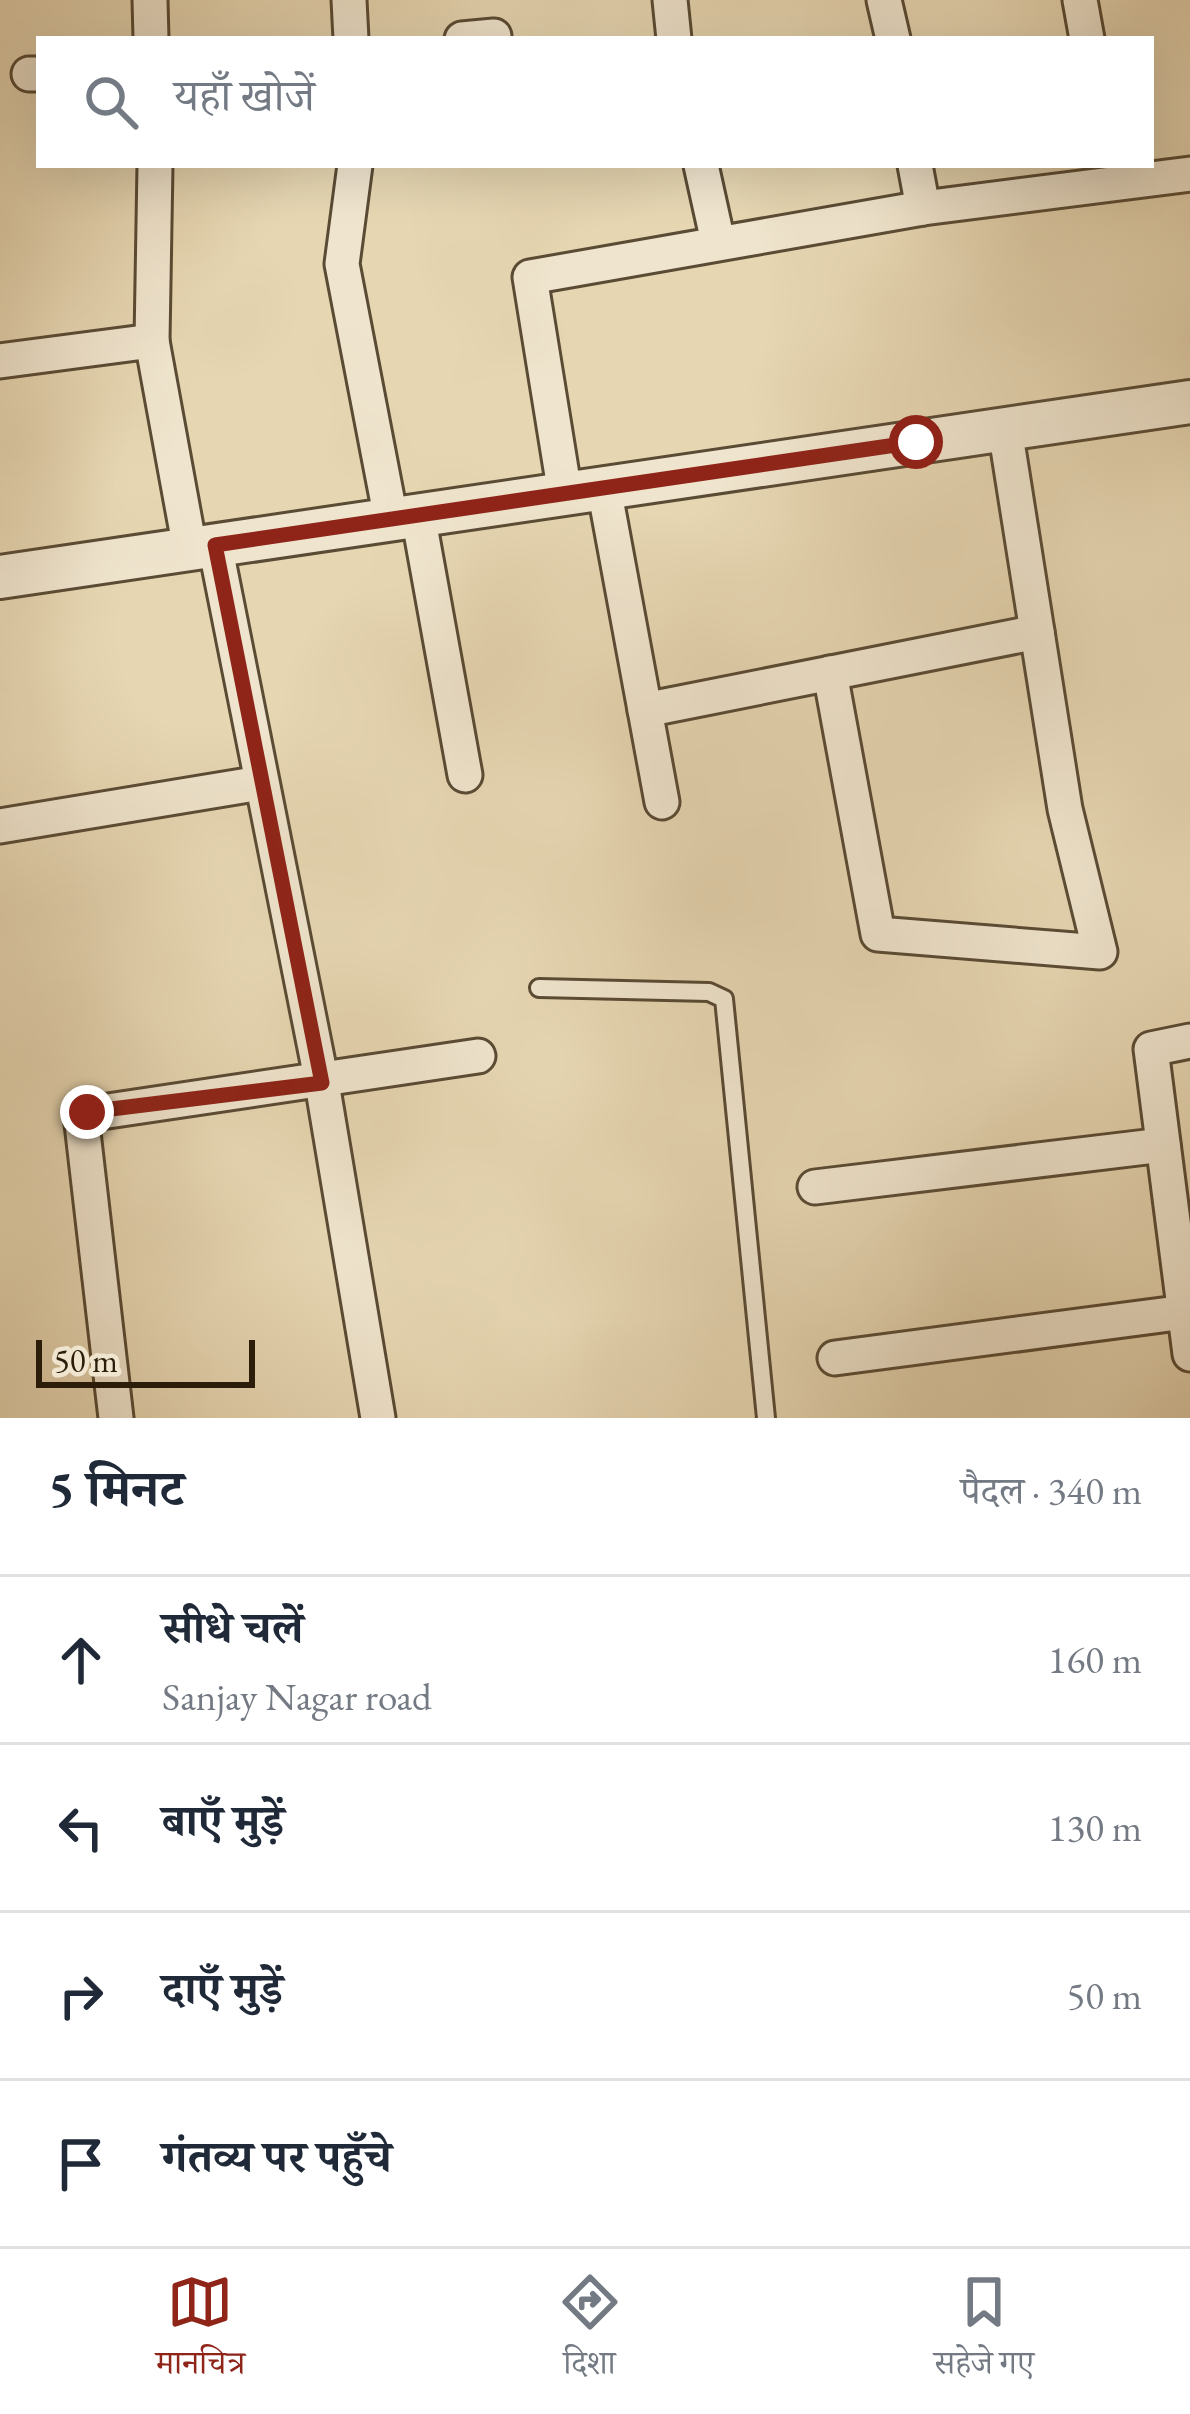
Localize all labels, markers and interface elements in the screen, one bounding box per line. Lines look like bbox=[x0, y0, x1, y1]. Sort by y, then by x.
search box bbox=[36, 36, 1154, 168]
text: यहाँ खोजें bbox=[174, 66, 315, 124]
icon: search bbox=[78, 69, 144, 135]
route start bbox=[889, 415, 943, 469]
route end bbox=[60, 1085, 114, 1139]
scale bar bbox=[36, 1334, 255, 1387]
text: 50 m bbox=[54, 1339, 118, 1382]
text: 5 मिनट bbox=[48, 1455, 184, 1521]
text: पैदल · 340 m bbox=[961, 1465, 1142, 1516]
text: सीधे चलें bbox=[162, 1598, 303, 1656]
icon: ahead bbox=[48, 1627, 114, 1693]
text: 160 m bbox=[1048, 1634, 1142, 1685]
text: Sanjay Nagar road bbox=[162, 1671, 432, 1722]
text: बाएँ मुड़ें bbox=[162, 1791, 284, 1849]
icon: left bbox=[48, 1795, 114, 1861]
text: 130 m bbox=[1048, 1802, 1142, 1853]
text: दाएँ मुड़ें bbox=[162, 1959, 283, 2017]
icon: right bbox=[48, 1963, 114, 2029]
text: 50 m bbox=[1066, 1970, 1142, 2021]
text: गंतव्य पर पहुँचे bbox=[162, 2127, 391, 2185]
icon: arrive bbox=[48, 2131, 114, 2197]
tab: मानचित्र bbox=[156, 2269, 245, 2395]
tab: दिशा bbox=[557, 2269, 623, 2395]
tab: सहेजे गए bbox=[934, 2269, 1034, 2395]

